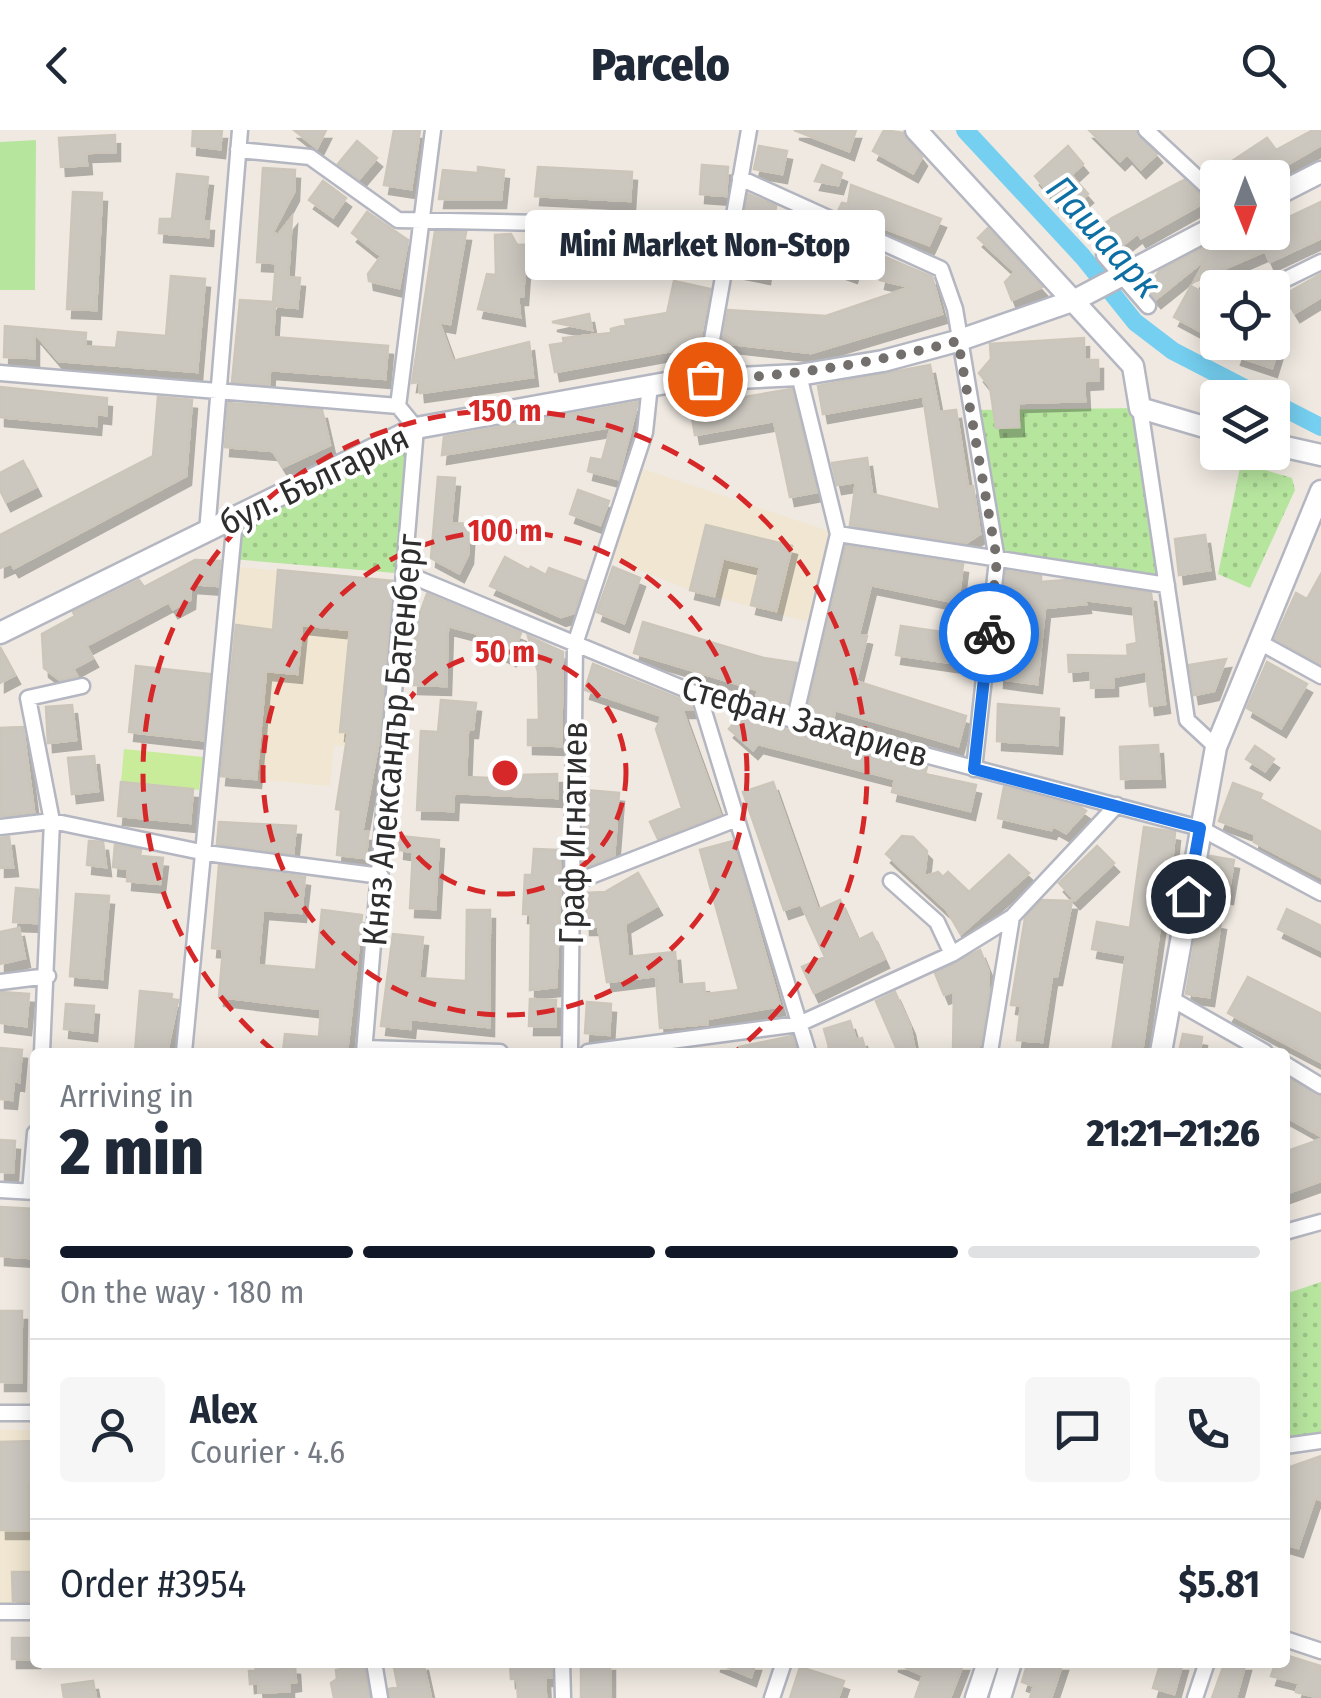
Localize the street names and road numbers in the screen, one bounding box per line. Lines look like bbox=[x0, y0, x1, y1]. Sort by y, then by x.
street label: бул. България bbox=[213, 416, 415, 544]
street label: Княз Александър Батенберг bbox=[353, 532, 431, 948]
street label: Стефан Захариев bbox=[677, 666, 933, 776]
street label: Граф Игнатиев bbox=[550, 721, 596, 945]

